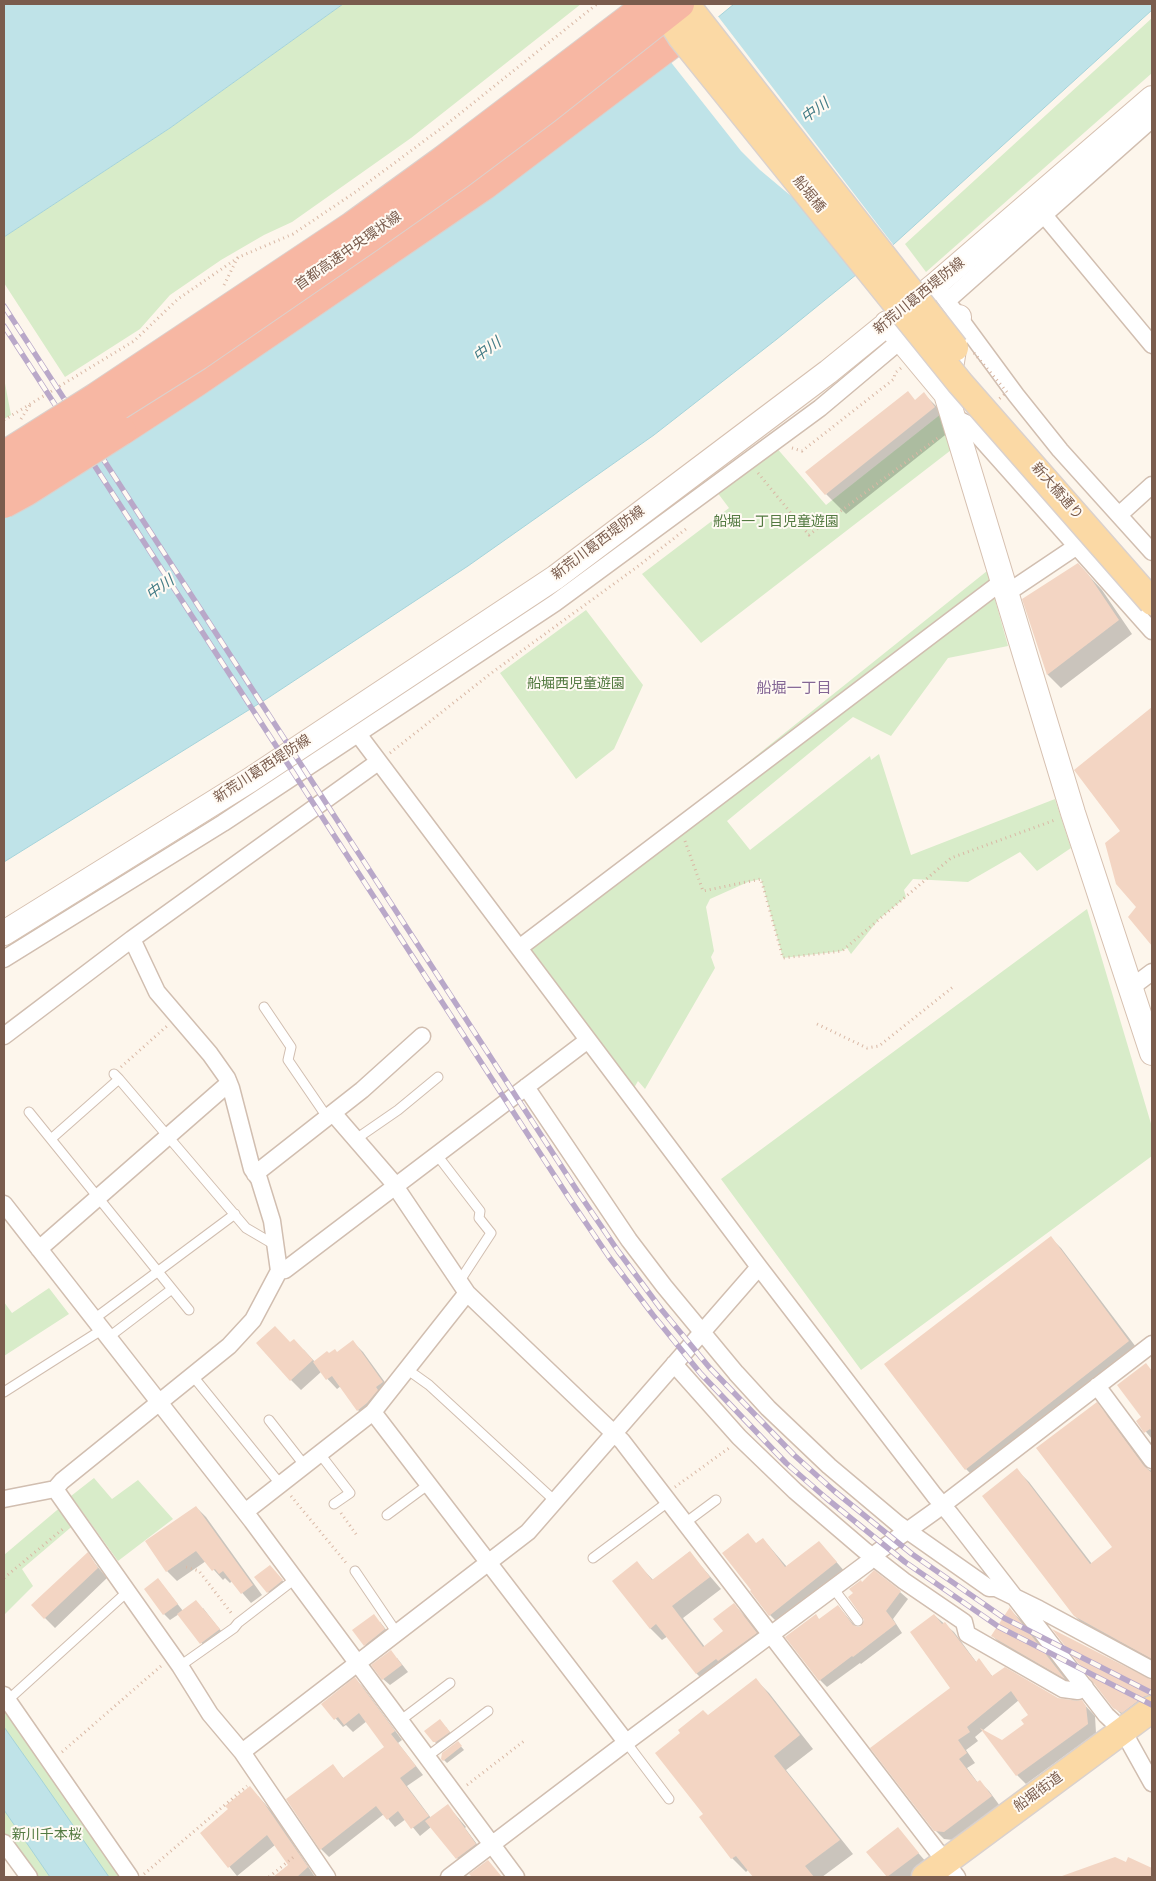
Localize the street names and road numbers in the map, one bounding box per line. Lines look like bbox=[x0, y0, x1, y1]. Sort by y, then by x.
street label: 船堀橋 bbox=[788, 173, 828, 217]
street label: 首都高速中央環状線 bbox=[293, 209, 405, 295]
street label: 新荒川葛西堤防線 bbox=[871, 255, 969, 339]
street label: 新大橋通り bbox=[1027, 460, 1085, 524]
street label: 新荒川葛西堤防線 bbox=[549, 504, 649, 584]
street label: 新荒川葛西堤防線 bbox=[211, 732, 315, 808]
street label: 船堀街道 bbox=[1011, 1770, 1067, 1816]

